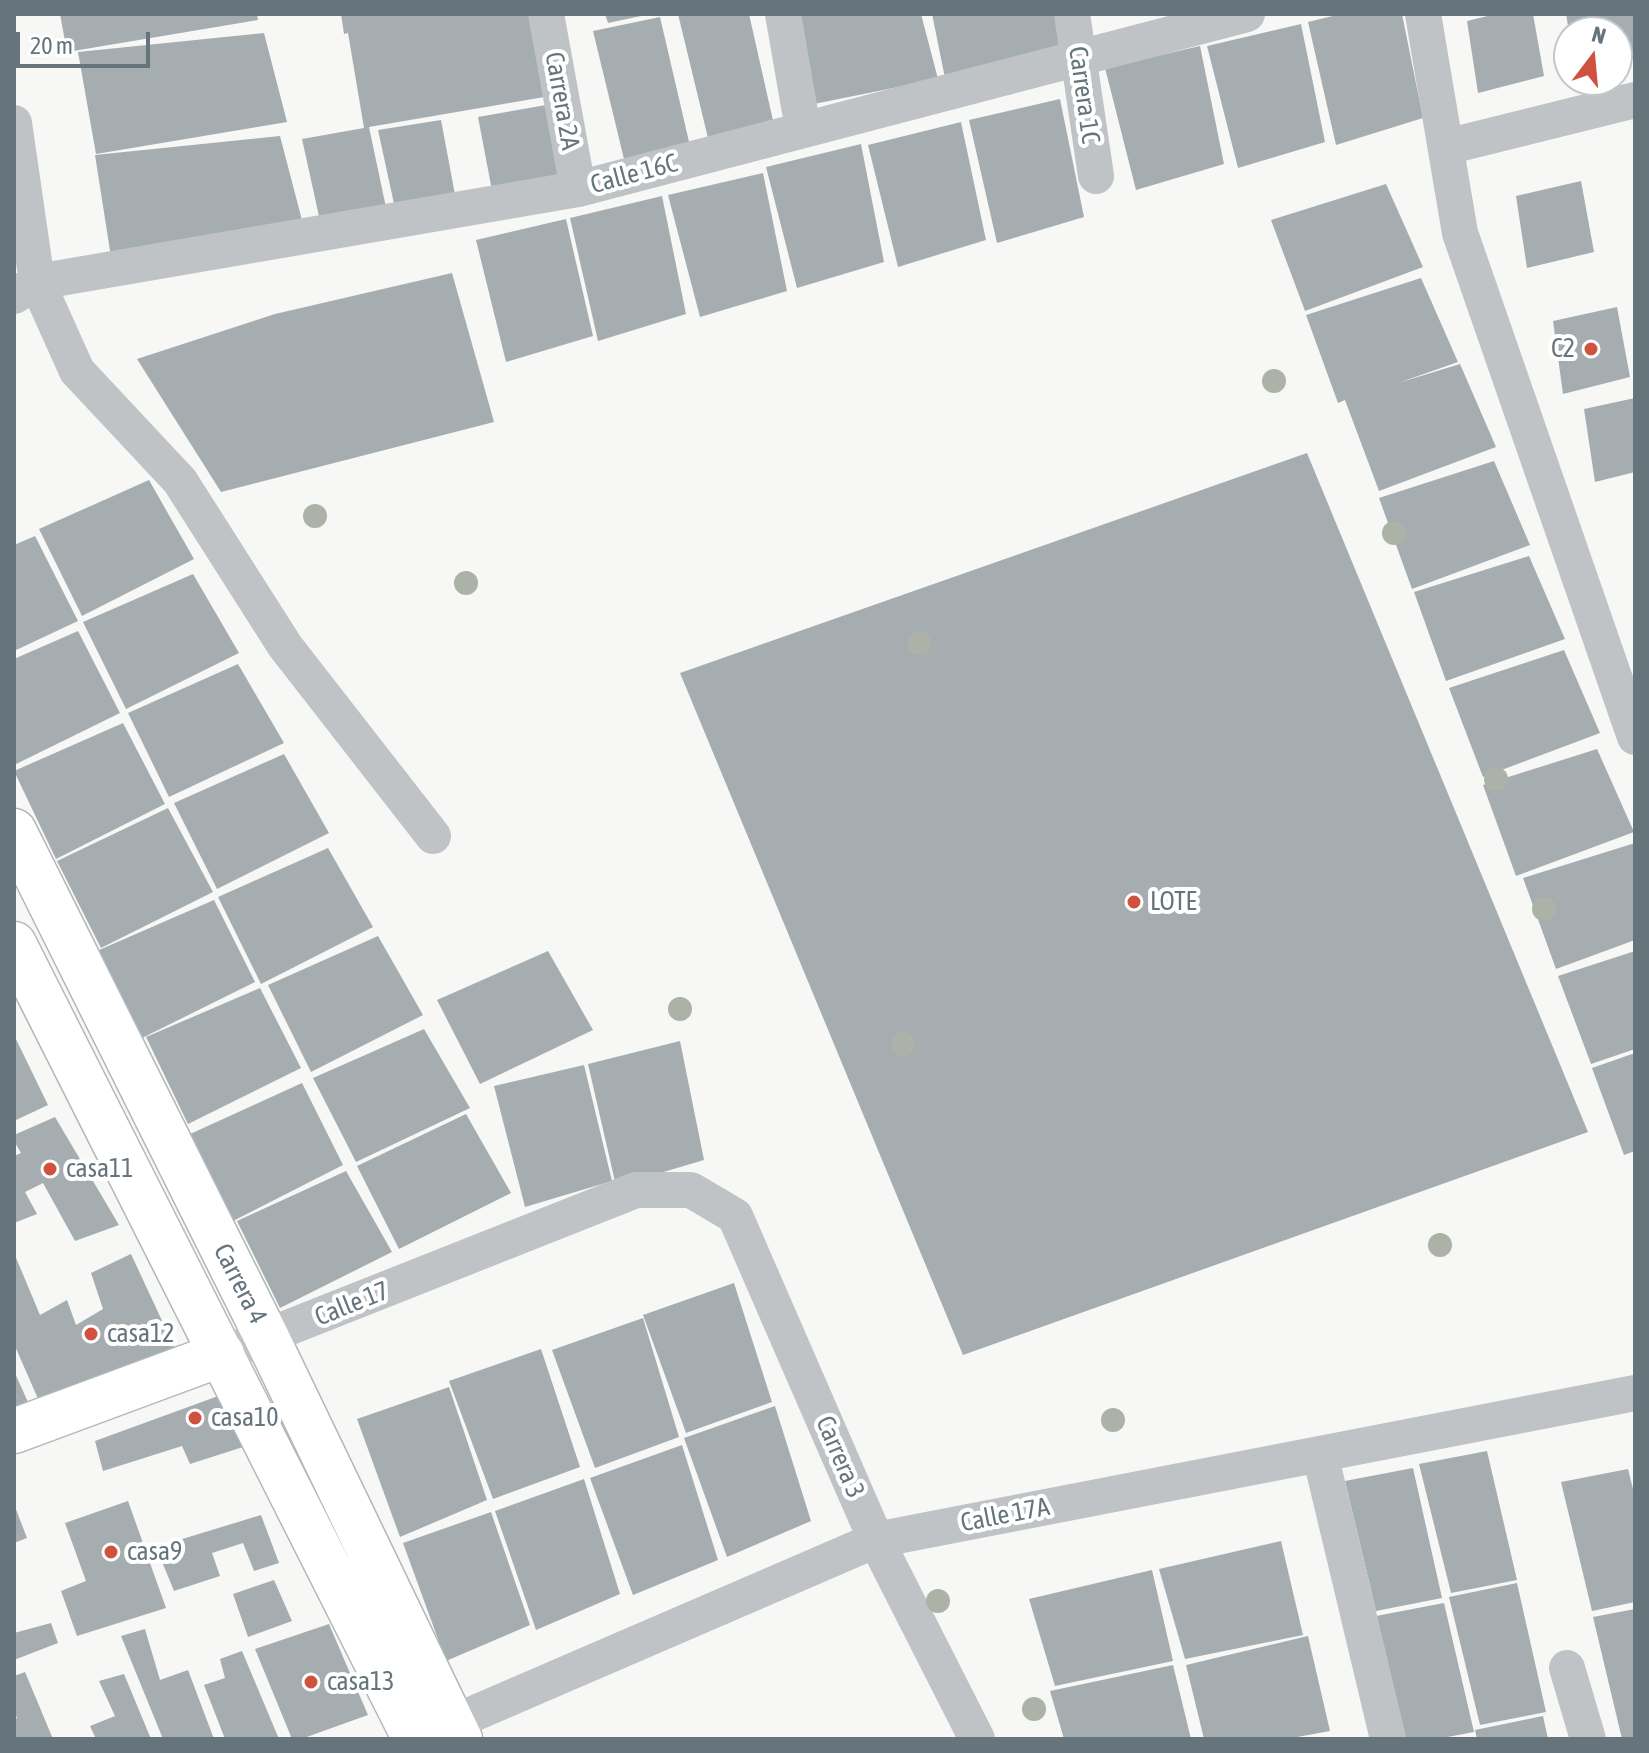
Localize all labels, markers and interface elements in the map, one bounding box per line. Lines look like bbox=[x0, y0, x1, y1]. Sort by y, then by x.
scale bar bbox=[20, 16, 154, 66]
north arrow bbox=[1553, 16, 1633, 96]
text: N bbox=[1589, 21, 1609, 49]
text: 20 m bbox=[30, 32, 73, 59]
street label: Carrera 1C bbox=[1062, 44, 1106, 146]
street label: Carrera 2A bbox=[538, 50, 586, 152]
street label: Calle 16C bbox=[587, 147, 681, 201]
place label: C2 bbox=[1551, 333, 1575, 365]
marker: C2 bbox=[1582, 340, 1600, 358]
place label: LOTE bbox=[1150, 886, 1197, 918]
marker: LOTE bbox=[1125, 893, 1143, 911]
place label: casa11 bbox=[66, 1153, 133, 1185]
marker: casa11 bbox=[41, 1160, 59, 1178]
street label: Carrera 4 bbox=[207, 1239, 273, 1329]
street label: Calle 17 bbox=[310, 1275, 394, 1333]
place label: casa12 bbox=[107, 1318, 174, 1350]
marker: casa12 bbox=[82, 1325, 100, 1343]
place label: casa10 bbox=[211, 1402, 278, 1434]
marker: casa10 bbox=[186, 1409, 204, 1427]
street label: Carrera 3 bbox=[809, 1411, 871, 1503]
street label: Calle 17A bbox=[958, 1491, 1052, 1539]
place label: casa9 bbox=[127, 1536, 182, 1568]
marker: casa9 bbox=[102, 1543, 120, 1561]
place label: casa13 bbox=[327, 1666, 394, 1698]
marker: casa13 bbox=[302, 1673, 320, 1691]

